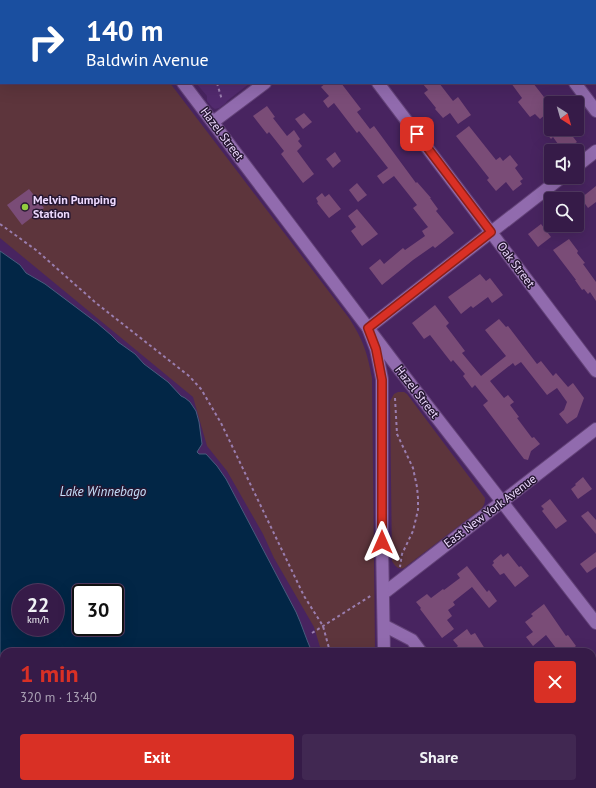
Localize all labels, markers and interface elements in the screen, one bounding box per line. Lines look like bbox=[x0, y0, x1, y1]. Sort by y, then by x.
text: 140 m bbox=[86, 12, 163, 49]
icon: right bbox=[20, 16, 72, 68]
text: Baldwin Avenue bbox=[86, 48, 209, 71]
north arrow bbox=[544, 96, 584, 136]
map controls bbox=[544, 96, 584, 232]
street label: Hazel Street bbox=[198, 104, 247, 163]
pin bbox=[400, 117, 434, 151]
icon: arrive bbox=[406, 123, 428, 145]
button: sound bbox=[544, 144, 584, 184]
place label: Melvin Pumping Station bbox=[33, 192, 116, 221]
button: search bbox=[544, 192, 584, 232]
marker: Melvin Pumping Station bbox=[20, 202, 30, 212]
street label: Oak Street bbox=[494, 239, 538, 291]
street label: Hazel Street bbox=[392, 362, 443, 421]
street label: East New York Avenue bbox=[440, 471, 539, 550]
water label: Lake Winnebago bbox=[60, 483, 147, 500]
position arrow bbox=[361, 521, 403, 563]
speed limit sign: 30 bbox=[72, 584, 124, 636]
text: 22 bbox=[27, 592, 49, 618]
text: km/h bbox=[27, 613, 49, 626]
text: 1 min bbox=[20, 658, 79, 689]
button: close bbox=[534, 661, 576, 703]
text: 320 m · 13:40 bbox=[20, 689, 97, 706]
button: Exit bbox=[20, 734, 294, 780]
button: Share bbox=[302, 734, 576, 780]

